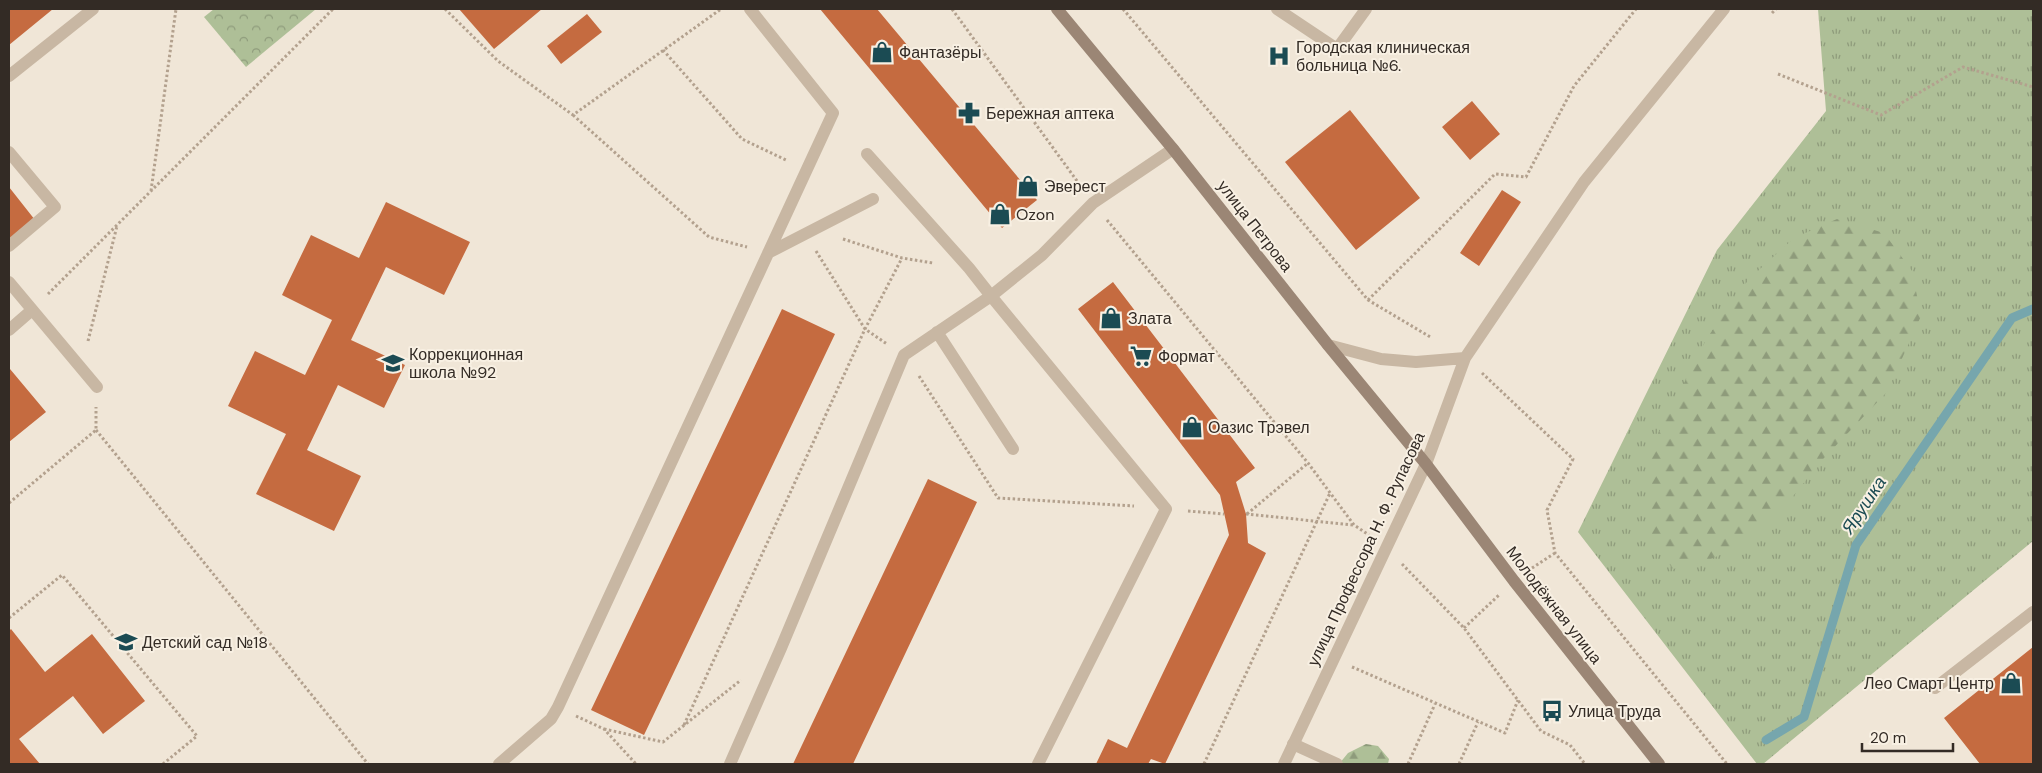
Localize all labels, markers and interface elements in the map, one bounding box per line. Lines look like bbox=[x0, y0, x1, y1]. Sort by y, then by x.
place label: Городская клиническая больница №6. bbox=[1296, 37, 1470, 76]
shop icon: Фантазёры bbox=[869, 39, 895, 65]
place label: Фантазёры bbox=[899, 42, 981, 63]
hospital icon: Городская клиническая больница №6. bbox=[1266, 43, 1292, 69]
pharmacy icon: Бережная аптека bbox=[956, 100, 982, 126]
place label: Бережная аптека bbox=[986, 103, 1114, 124]
shop icon: Эверест bbox=[1015, 173, 1041, 199]
place label: Эверест bbox=[1044, 176, 1107, 197]
street label: улица Петрова bbox=[1213, 176, 1297, 276]
shop icon: Ozon bbox=[987, 201, 1013, 227]
place label: Ozon bbox=[1016, 204, 1054, 225]
shop icon: Злата bbox=[1098, 305, 1124, 331]
place label: Злата bbox=[1128, 308, 1172, 329]
supermarket icon: Формат bbox=[1128, 343, 1154, 369]
place label: Коррекционная школа №92 bbox=[409, 344, 523, 383]
place label: Формат bbox=[1158, 346, 1216, 367]
school or university icon: Коррекционная школа №92 bbox=[380, 350, 406, 376]
shop icon: Оазис Трэвел bbox=[1179, 414, 1205, 440]
place label: Оазис Трэвел bbox=[1208, 417, 1310, 438]
street label: улица Профессора Н. Ф. Рупасова bbox=[1302, 429, 1430, 669]
water label: Ярушка bbox=[1836, 472, 1892, 539]
street label: Молодёжная улица bbox=[1501, 542, 1607, 668]
school or university icon: Детский сад №18 bbox=[113, 629, 139, 655]
place label: Детский сад №18 bbox=[142, 632, 268, 653]
shop icon: Лео Смарт Центр bbox=[1998, 670, 2024, 696]
place label: Лео Смарт Центр bbox=[1864, 673, 1994, 694]
bus stop icon: Улица Труда bbox=[1539, 698, 1565, 724]
place label: Улица Труда bbox=[1568, 701, 1661, 722]
scale bar bbox=[1862, 720, 1953, 752]
text: 20 m bbox=[1870, 728, 1906, 748]

